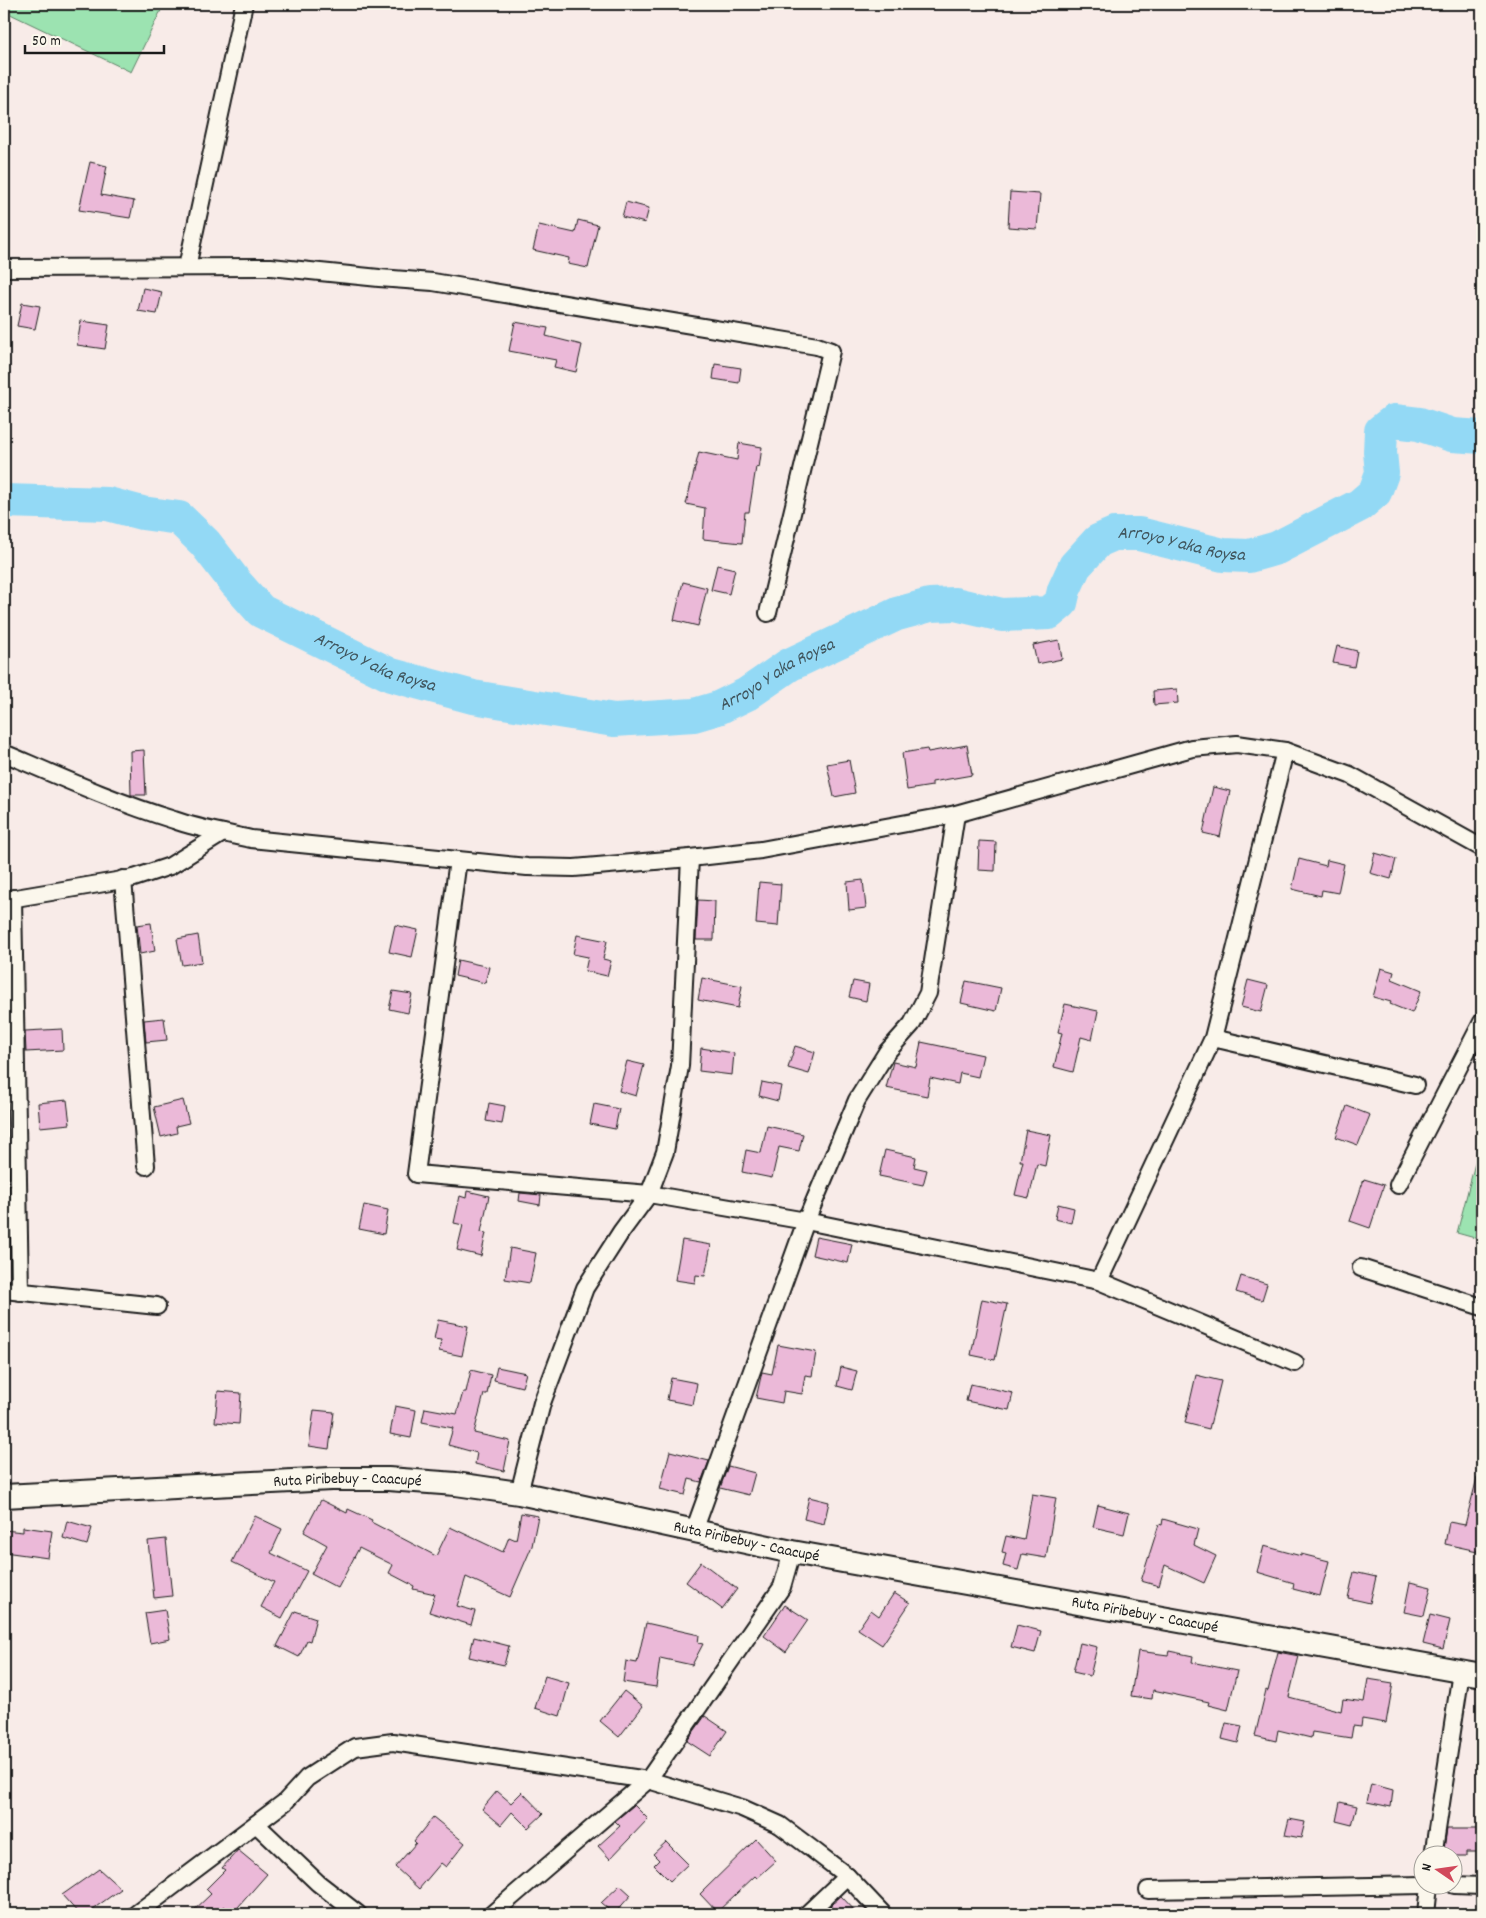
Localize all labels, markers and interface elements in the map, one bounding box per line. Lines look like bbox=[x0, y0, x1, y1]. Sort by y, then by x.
scale bar bbox=[25, 22, 164, 54]
text: 50 m bbox=[32, 31, 61, 53]
water label: Arroyo Y aka Roysa bbox=[1117, 522, 1247, 568]
water label: Arroyo Y aka Roysa bbox=[310, 626, 439, 699]
water label: Arroyo Y aka Roysa bbox=[715, 632, 840, 718]
street label: Ruta Piribebuy - Caacupé bbox=[273, 1467, 423, 1493]
street label: Ruta Piribebuy - Caacupé bbox=[671, 1515, 821, 1568]
street label: Ruta Piribebuy - Caacupé bbox=[1070, 1591, 1220, 1639]
north arrow bbox=[1414, 1846, 1464, 1896]
text: N bbox=[1417, 1862, 1438, 1873]

